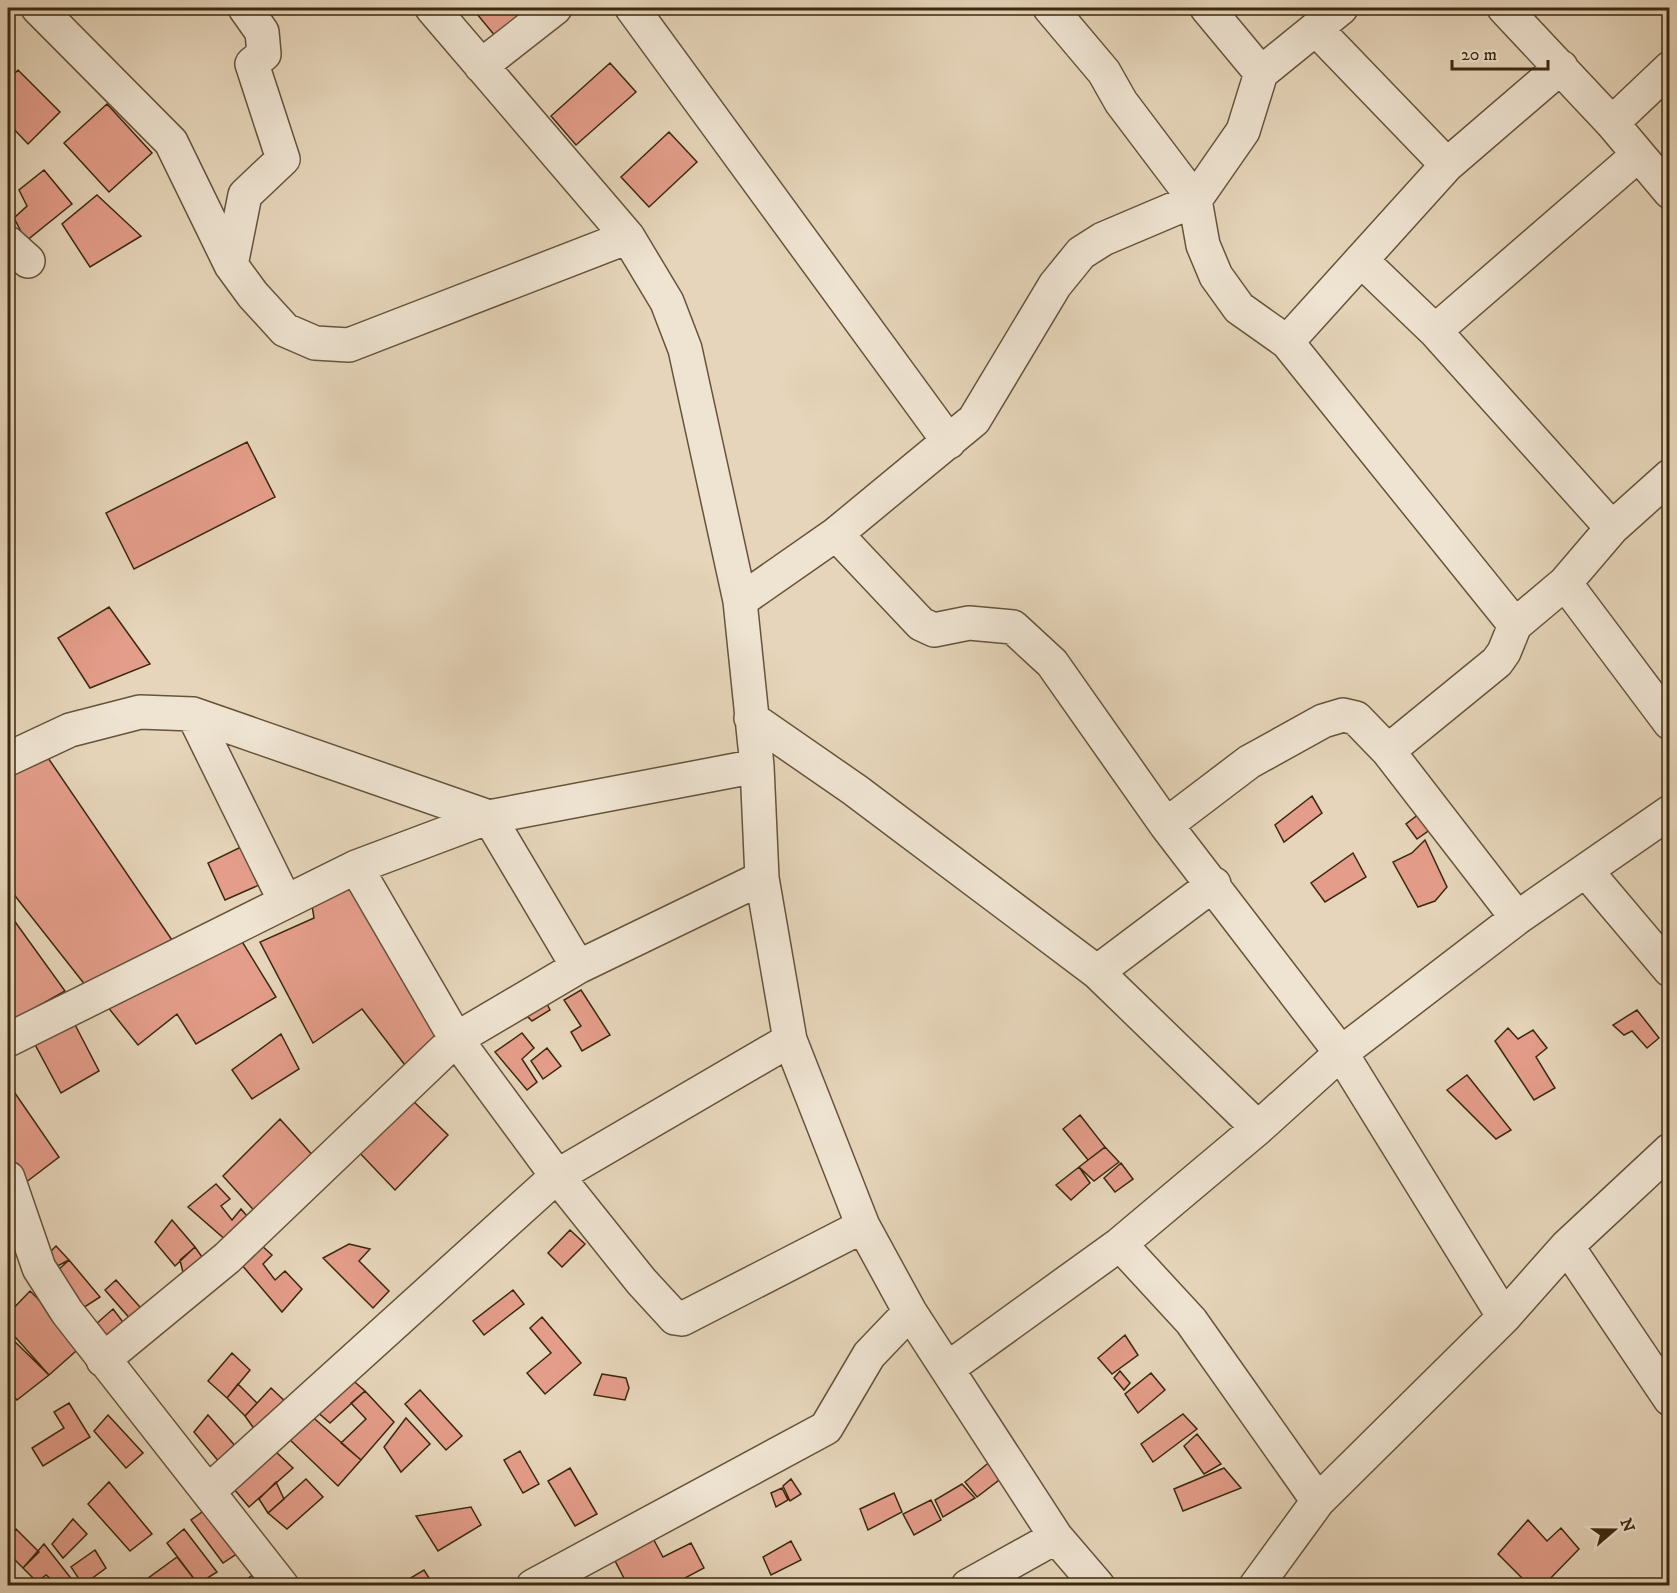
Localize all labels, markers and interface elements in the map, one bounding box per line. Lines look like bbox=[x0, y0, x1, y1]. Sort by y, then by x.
scale bar bbox=[1452, 33, 1548, 71]
text: 20 m bbox=[1461, 44, 1497, 66]
north arrow bbox=[1584, 1500, 1644, 1560]
text: N bbox=[1616, 1516, 1639, 1535]

